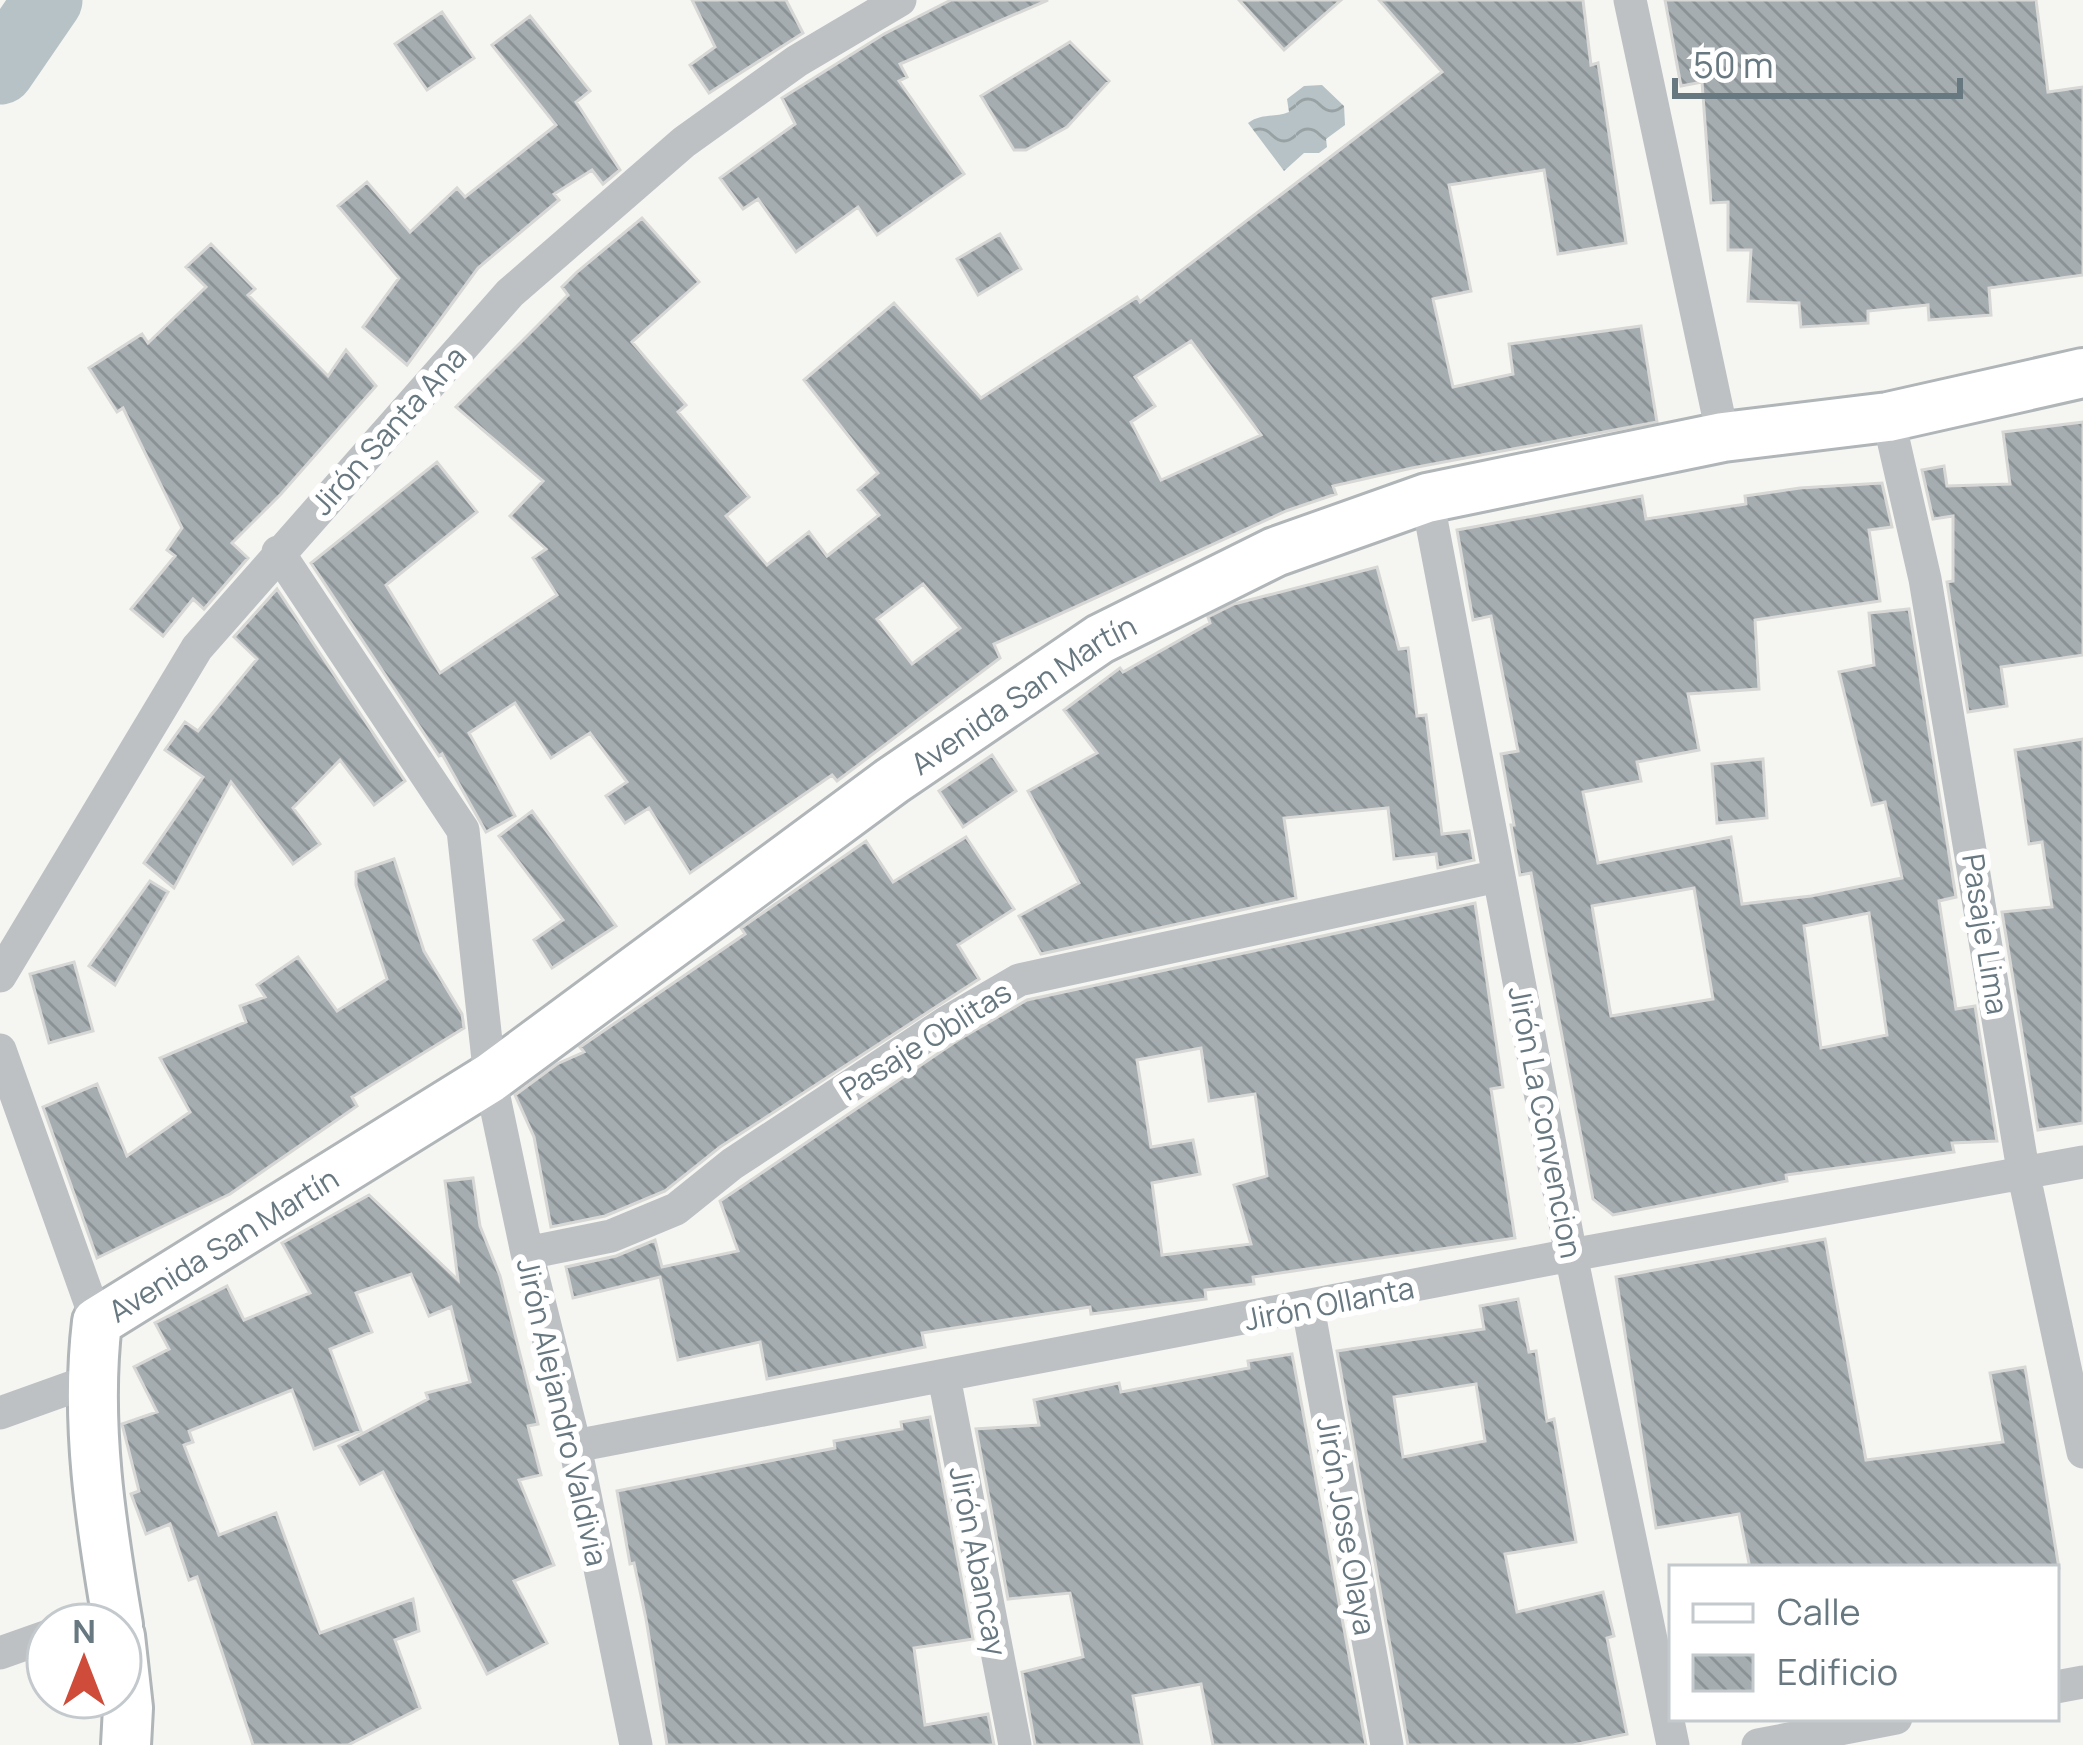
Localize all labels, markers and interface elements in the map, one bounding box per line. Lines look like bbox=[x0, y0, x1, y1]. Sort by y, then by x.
scale bar bbox=[1675, 24, 1960, 98]
text: 50 m bbox=[1693, 40, 1773, 89]
street label: Jirón Santa Ana bbox=[301, 337, 475, 523]
street label: Avenida San Martín bbox=[902, 604, 1143, 783]
street label: Pasaje Lima bbox=[1953, 851, 2019, 1017]
street label: Pasaje Oblitas bbox=[831, 971, 1019, 1109]
street label: Jirón La Convencion bbox=[1500, 983, 1592, 1261]
street label: Avenida San Martín bbox=[100, 1157, 346, 1331]
street label: Jirón Alejandro Valdivia bbox=[508, 1254, 618, 1570]
street label: Jirón Ollanta bbox=[1241, 1266, 1417, 1340]
street label: Jirón Jose Olaya bbox=[1308, 1414, 1386, 1638]
street label: Jirón Abancay bbox=[941, 1463, 1017, 1659]
legend bbox=[1669, 1565, 2059, 1721]
text: Calle bbox=[1777, 1587, 1861, 1636]
north arrow bbox=[24, 1601, 144, 1721]
text: N bbox=[72, 1608, 96, 1653]
text: Edificio bbox=[1777, 1647, 1898, 1696]

